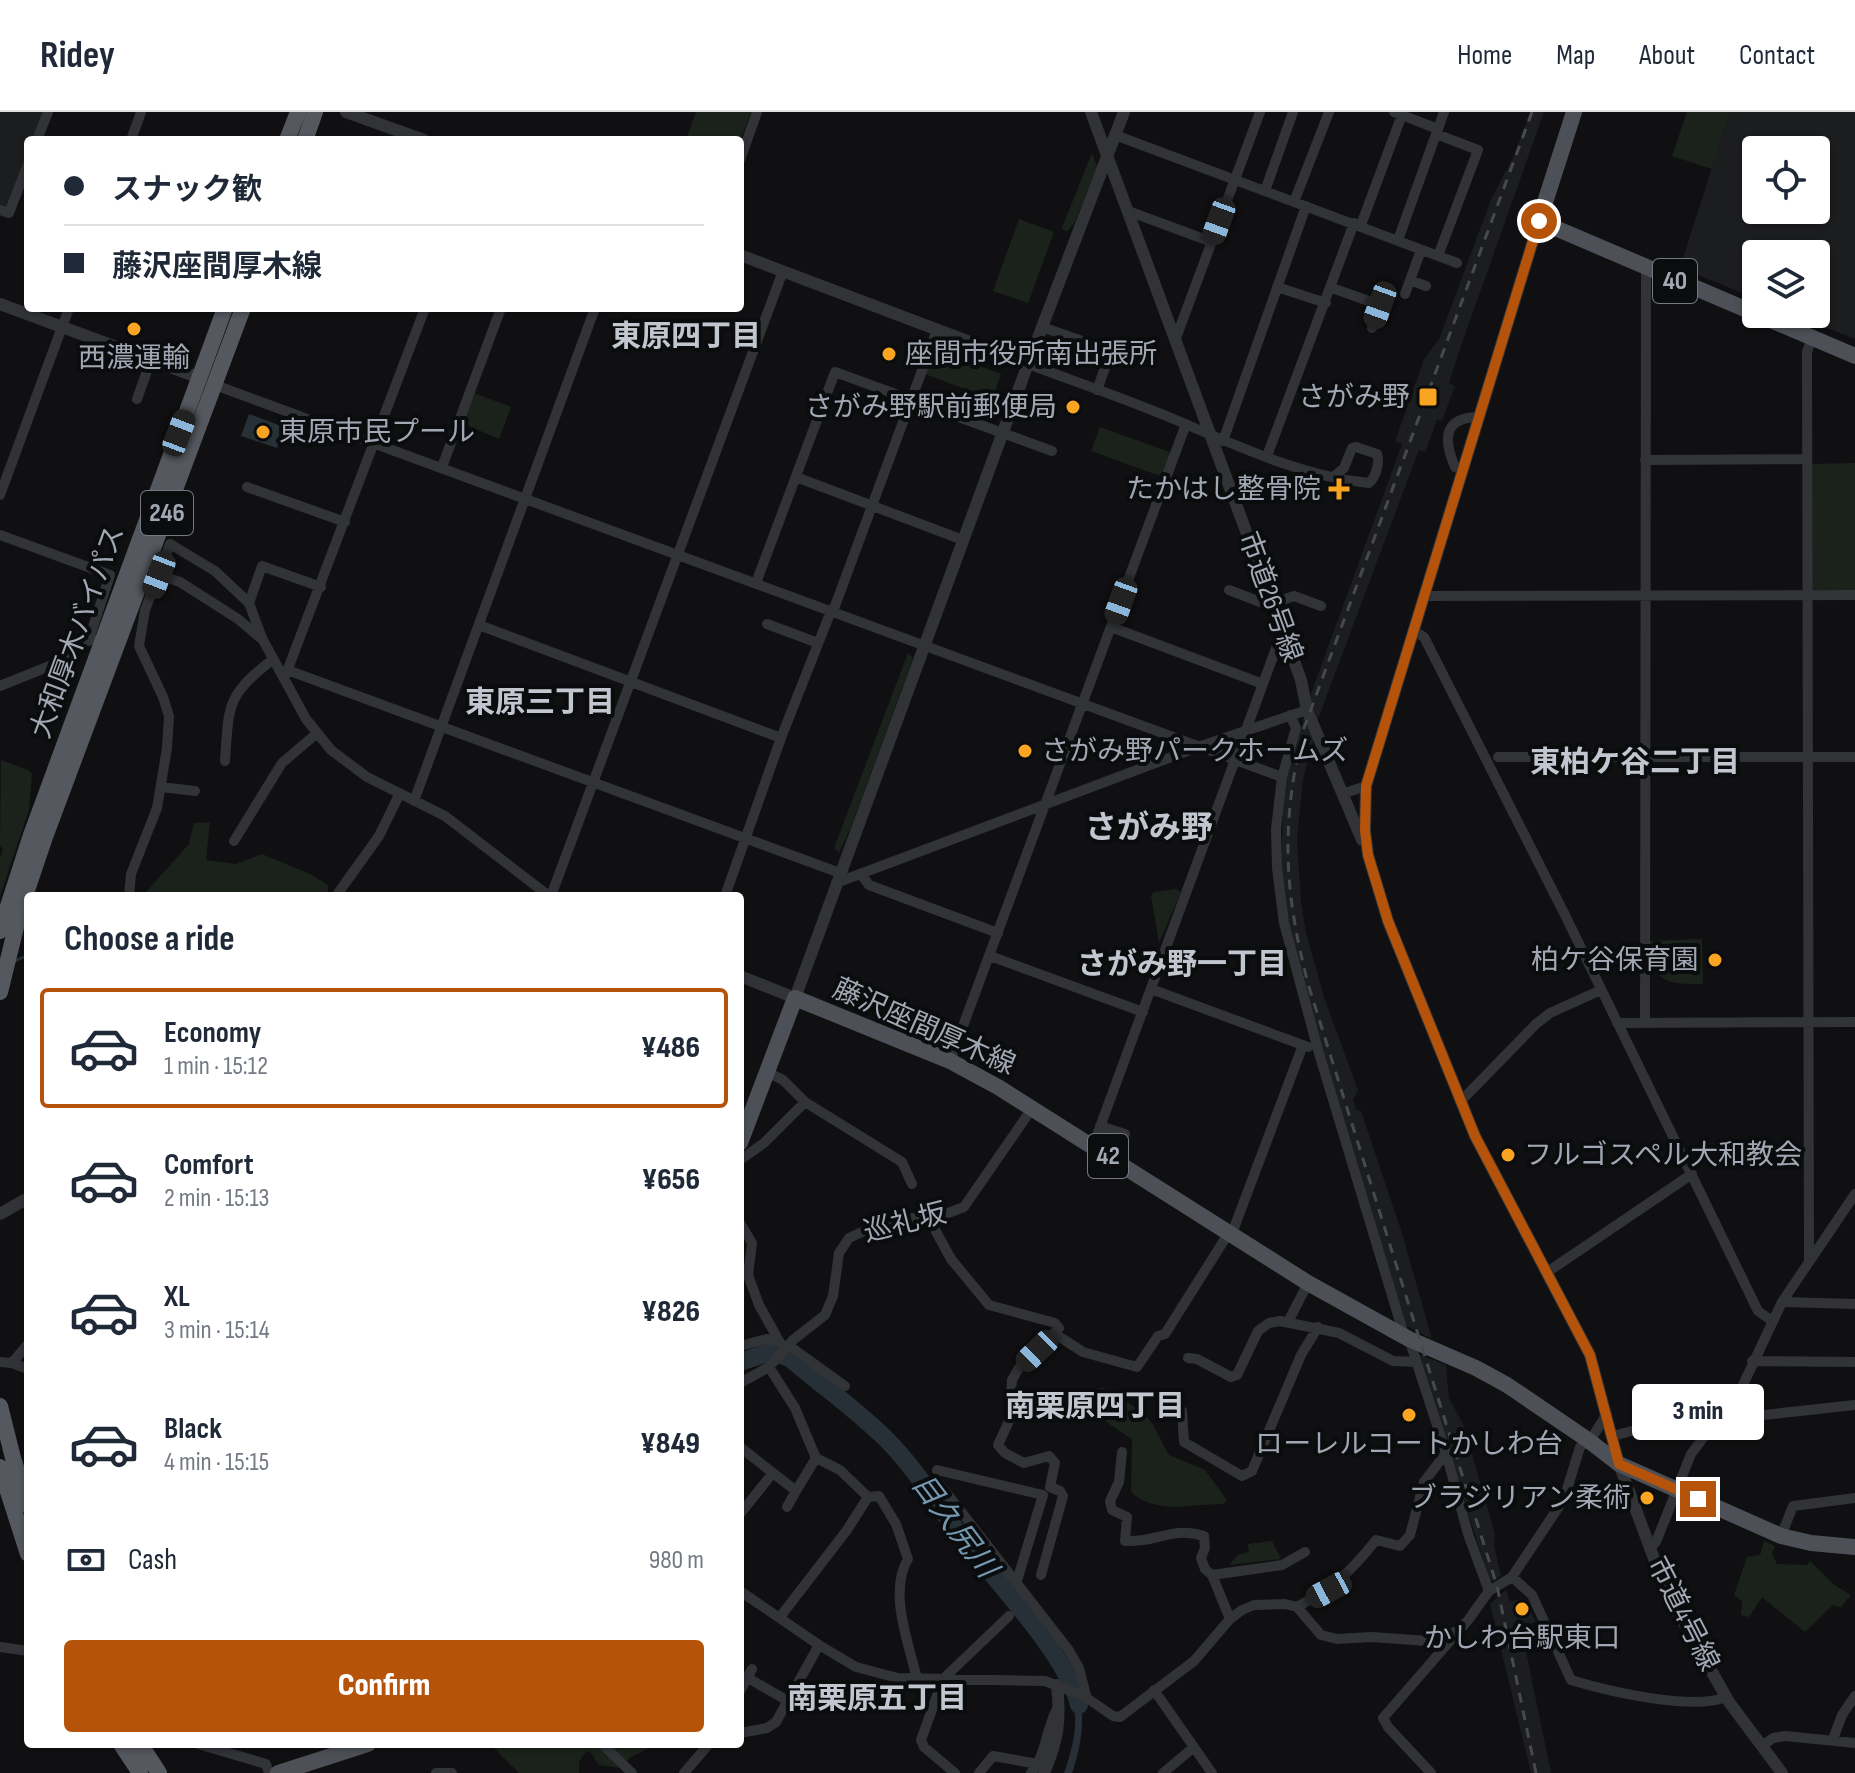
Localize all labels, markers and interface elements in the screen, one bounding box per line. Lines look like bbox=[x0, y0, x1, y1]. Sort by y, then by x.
text: Ridey bbox=[40, 33, 115, 78]
text: Home bbox=[1457, 39, 1512, 72]
text: Map bbox=[1556, 39, 1595, 72]
text: About bbox=[1639, 39, 1695, 72]
text: Contact bbox=[1739, 39, 1815, 72]
map controls bbox=[1742, 136, 1830, 328]
button: locate bbox=[1742, 136, 1830, 224]
text: スナック歓 bbox=[112, 172, 262, 208]
car bbox=[1200, 194, 1238, 248]
route start bbox=[1521, 203, 1557, 239]
button: layers bbox=[1742, 240, 1830, 328]
text: 藤沢座間厚木線 bbox=[112, 249, 322, 285]
road number: 40 bbox=[1653, 259, 1697, 303]
car bbox=[1361, 278, 1399, 332]
district label: 東原四丁目 bbox=[611, 319, 761, 355]
marker: 西濃運輸 bbox=[125, 320, 143, 338]
place label: 座間市役所南出張所 bbox=[905, 338, 1157, 371]
place label: 西濃運輸 bbox=[78, 342, 190, 375]
marker: 座間市役所南出張所 bbox=[880, 345, 898, 363]
place label: さがみ野 bbox=[1298, 381, 1410, 414]
marker: さがみ野 bbox=[1417, 386, 1439, 408]
place label: さがみ野駅前郵便局 bbox=[805, 391, 1057, 424]
marker: さがみ野駅前郵便局 bbox=[1064, 398, 1082, 416]
car bbox=[159, 406, 199, 460]
place label: 東原市民プール bbox=[279, 416, 475, 449]
marker: 東原市民プール bbox=[254, 423, 272, 441]
place label: たかはし整骨院 bbox=[1126, 473, 1321, 506]
marker: たかはし整骨院 bbox=[1328, 478, 1350, 500]
road number: 246 bbox=[141, 491, 193, 535]
street label: 大和厚木バイパス bbox=[24, 521, 132, 743]
street label: 市道26号線 bbox=[1231, 528, 1309, 666]
car bbox=[139, 548, 179, 602]
car bbox=[1102, 574, 1140, 628]
district label: 東原三丁目 bbox=[465, 685, 615, 721]
place label: さがみ野パークホームズ bbox=[1041, 735, 1348, 768]
marker: さがみ野パークホームズ bbox=[1016, 742, 1034, 760]
district label: 東柏ケ谷二丁目 bbox=[1530, 745, 1740, 781]
district label: さがみ野 bbox=[1085, 809, 1213, 848]
text: Choose a ride bbox=[64, 918, 235, 961]
place label: 柏ケ谷保育園 bbox=[1531, 944, 1699, 977]
district label: さがみ野一丁目 bbox=[1077, 947, 1287, 983]
marker: 柏ケ谷保育園 bbox=[1706, 951, 1724, 969]
street label: 藤沢座間厚木線 bbox=[828, 972, 1020, 1082]
icon: car bbox=[68, 1012, 140, 1084]
text: Economy bbox=[164, 1015, 261, 1051]
text: ¥486 bbox=[641, 1030, 700, 1066]
text: 1 min · 15:12 bbox=[164, 1051, 268, 1082]
road number: 42 bbox=[1088, 1134, 1128, 1178]
place label: フルゴスペル大和教会 bbox=[1524, 1139, 1802, 1172]
icon: car bbox=[68, 1144, 140, 1216]
marker: フルゴスペル大和教会 bbox=[1499, 1146, 1517, 1164]
text: Comfort bbox=[164, 1147, 254, 1183]
text: ¥656 bbox=[642, 1162, 700, 1198]
text: 2 min · 15:13 bbox=[164, 1183, 269, 1214]
street label: 巡礼坂 bbox=[860, 1197, 950, 1249]
icon: car bbox=[68, 1276, 140, 1348]
text: XL bbox=[164, 1279, 190, 1315]
text: ¥826 bbox=[642, 1294, 700, 1330]
text: 3 min · 15:14 bbox=[164, 1315, 270, 1346]
car bbox=[1011, 1326, 1063, 1376]
callout: 3 min bbox=[1632, 1383, 1764, 1439]
district label: 南栗原四丁目 bbox=[1005, 1389, 1185, 1425]
text: 3 min bbox=[1673, 1396, 1723, 1427]
marker: ローレルコートかしわ台 bbox=[1400, 1406, 1418, 1424]
icon: car bbox=[68, 1408, 140, 1480]
text: Black bbox=[164, 1411, 222, 1447]
text: ¥849 bbox=[640, 1426, 700, 1462]
place label: ローレルコートかしわ台 bbox=[1255, 1428, 1563, 1461]
text: 4 min · 15:15 bbox=[164, 1447, 269, 1478]
water label: 目久尻川 bbox=[904, 1467, 1006, 1587]
route end bbox=[1680, 1481, 1716, 1517]
place label: ブラジリアン柔術 bbox=[1409, 1482, 1631, 1515]
marker: ブラジリアン柔術 bbox=[1638, 1489, 1656, 1507]
icon: cash bbox=[64, 1538, 108, 1582]
text: Cash bbox=[128, 1542, 177, 1578]
text: 980 m bbox=[649, 1545, 704, 1576]
street label: 市道4号線 bbox=[1640, 1551, 1726, 1677]
car bbox=[1302, 1568, 1356, 1612]
marker: かしわ台駅東口 bbox=[1513, 1600, 1531, 1618]
place label: かしわ台駅東口 bbox=[1424, 1622, 1620, 1655]
button: Confirm bbox=[64, 1640, 704, 1732]
district label: 南栗原五丁目 bbox=[787, 1681, 967, 1717]

